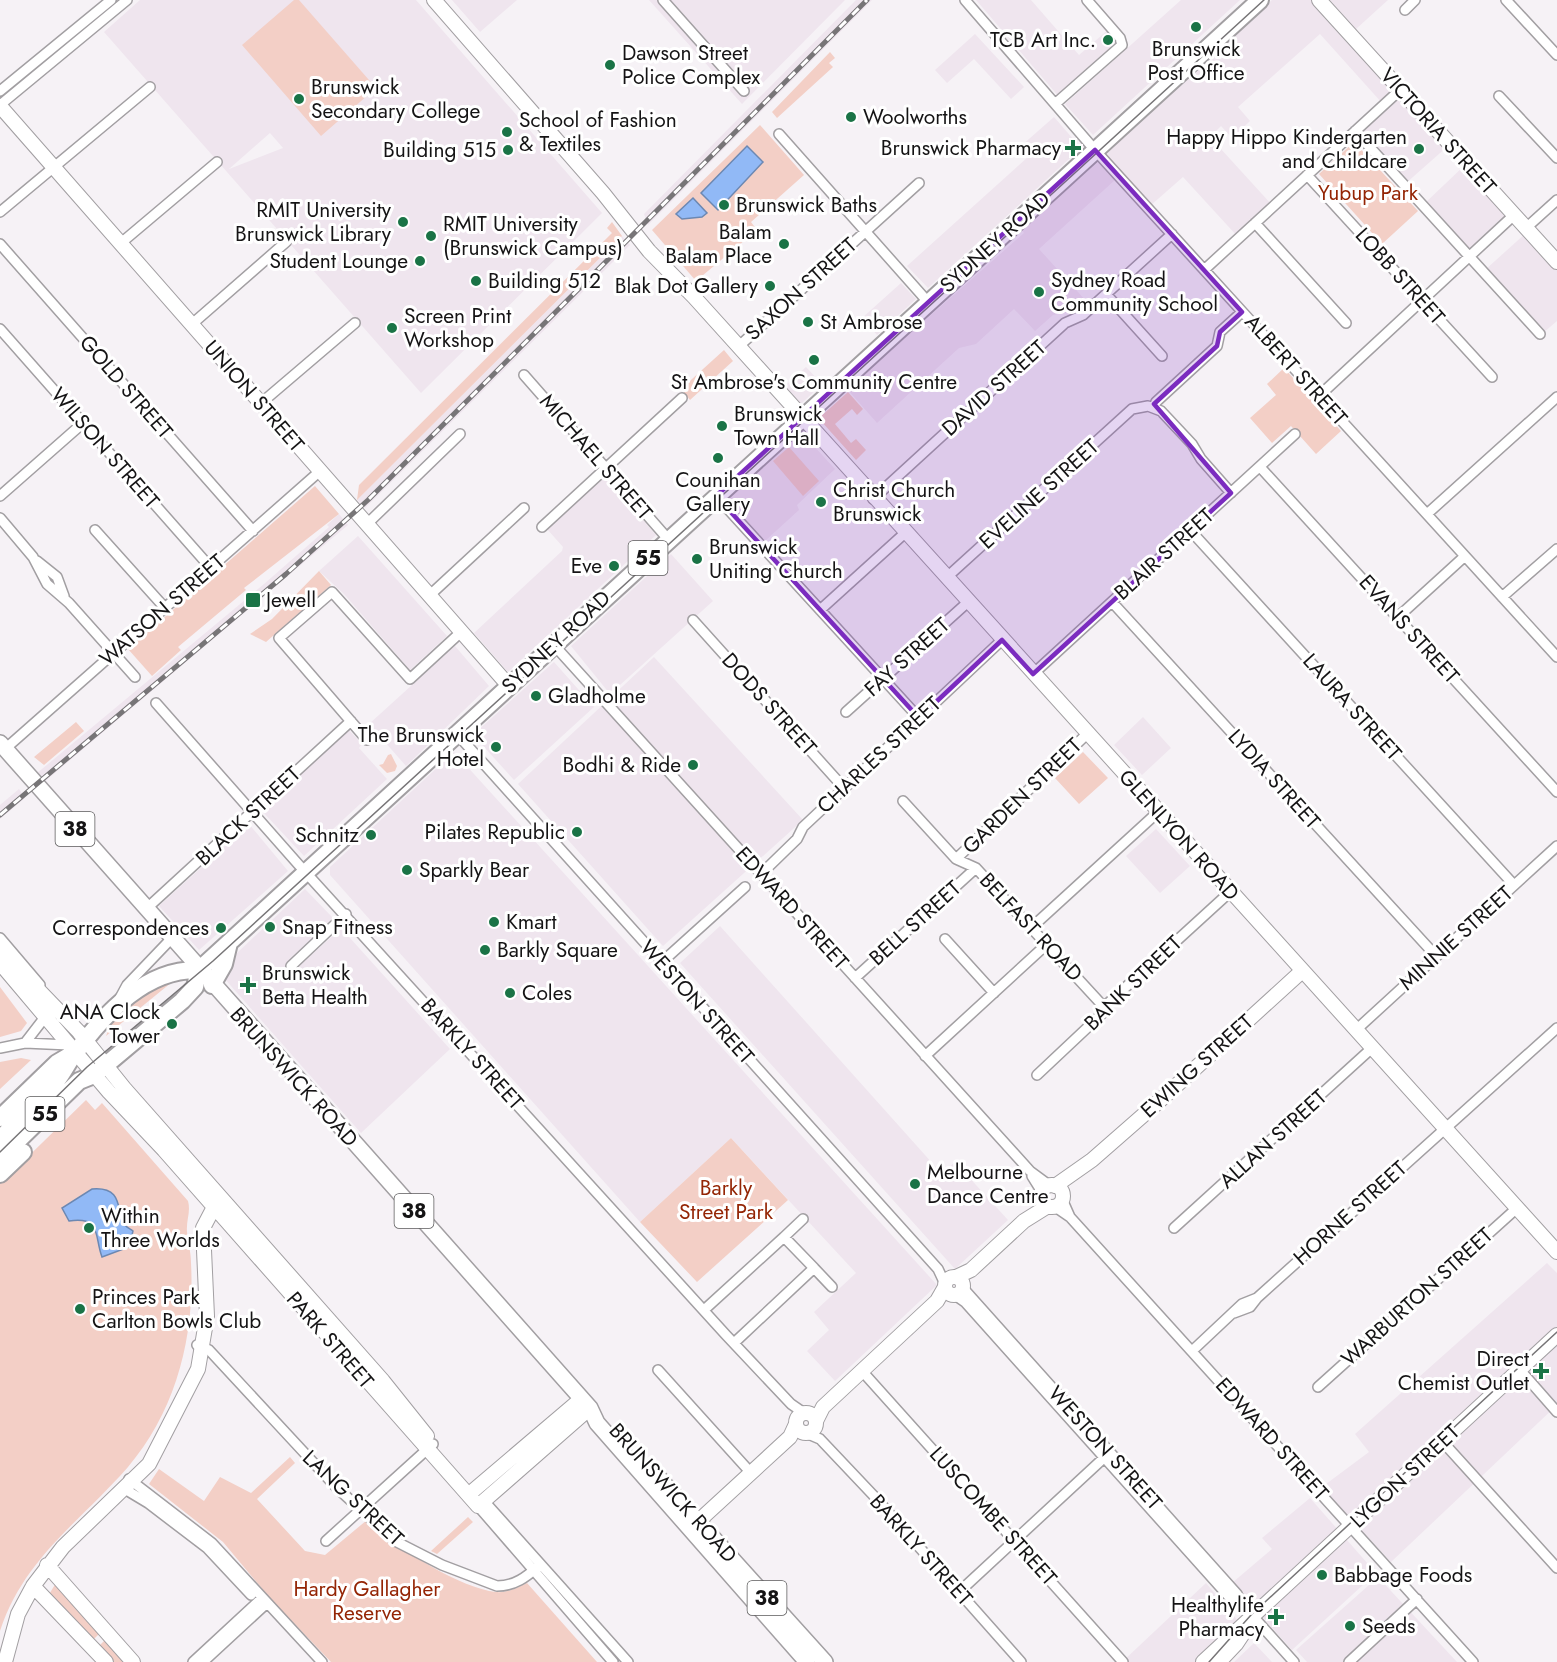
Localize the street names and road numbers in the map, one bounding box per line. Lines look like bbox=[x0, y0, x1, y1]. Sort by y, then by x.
street label: VICTORIA STREET bbox=[1373, 61, 1503, 201]
street label: SYDNEY ROAD bbox=[933, 184, 1057, 300]
street label: LOBB STREET bbox=[1348, 221, 1452, 331]
street label: SAXON STREET bbox=[739, 231, 864, 347]
street label: ALBERT STREET bbox=[1238, 308, 1354, 432]
street label: GOLD STREET bbox=[72, 329, 180, 446]
street label: UNION STREET bbox=[197, 333, 311, 459]
street label: DAVID STREET bbox=[935, 333, 1053, 443]
street label: WILSON STREET bbox=[44, 381, 166, 515]
street label: MICHAEL STREET bbox=[533, 387, 660, 527]
street label: EVELINE STREET bbox=[973, 432, 1106, 556]
street label: BLAIR STREET bbox=[1108, 501, 1221, 607]
road number: 55 bbox=[628, 541, 668, 575]
street label: WATSON STREET bbox=[93, 547, 231, 673]
street label: EVANS STREET bbox=[1352, 568, 1466, 690]
street label: SYDNEY ROAD bbox=[495, 584, 617, 700]
street label: FAY STREET bbox=[858, 610, 956, 703]
street label: DODS STREET bbox=[715, 646, 823, 762]
street label: LAURA STREET bbox=[1296, 647, 1408, 767]
street label: CHARLES STREET bbox=[810, 689, 948, 820]
street label: LYDIA STREET bbox=[1221, 722, 1327, 836]
street label: GARDEN STREET bbox=[956, 731, 1089, 861]
street label: BLACK STREET bbox=[189, 759, 307, 872]
street label: GLENLYON ROAD bbox=[1112, 763, 1246, 907]
road number: 38 bbox=[56, 812, 94, 846]
street label: EDWARD STREET bbox=[729, 840, 855, 976]
street label: BELFAST ROAD bbox=[973, 866, 1089, 988]
street label: BELL STREET bbox=[862, 873, 968, 972]
street label: MINNIE STREET bbox=[1393, 879, 1520, 997]
street label: BANK STREET bbox=[1077, 928, 1189, 1037]
street label: WESTON STREET bbox=[633, 933, 761, 1071]
street label: BARKLY STREET bbox=[414, 992, 530, 1117]
street label: BRUNSWICK ROAD bbox=[223, 1001, 365, 1153]
street label: EWING STREET bbox=[1134, 1007, 1260, 1125]
street label: ALLAN STREET bbox=[1213, 1082, 1334, 1196]
road number: 55 bbox=[26, 1097, 64, 1131]
street label: HORNE STREET bbox=[1287, 1154, 1413, 1272]
road number: 38 bbox=[394, 1194, 434, 1228]
street label: WARBURTON STREET bbox=[1335, 1221, 1500, 1373]
street label: PARK STREET bbox=[279, 1285, 381, 1395]
street label: EDWARD STREET bbox=[1209, 1371, 1335, 1507]
street label: WESTON STREET bbox=[1041, 1379, 1169, 1517]
street label: BRUNSWICK ROAD bbox=[602, 1417, 744, 1569]
street label: LYGON STREET bbox=[1344, 1417, 1467, 1535]
street label: LUSCOMBE STREET bbox=[922, 1440, 1064, 1592]
street label: LANG STREET bbox=[296, 1443, 410, 1553]
street label: BARKLY STREET bbox=[863, 1488, 979, 1613]
road number: 38 bbox=[748, 1581, 786, 1615]

